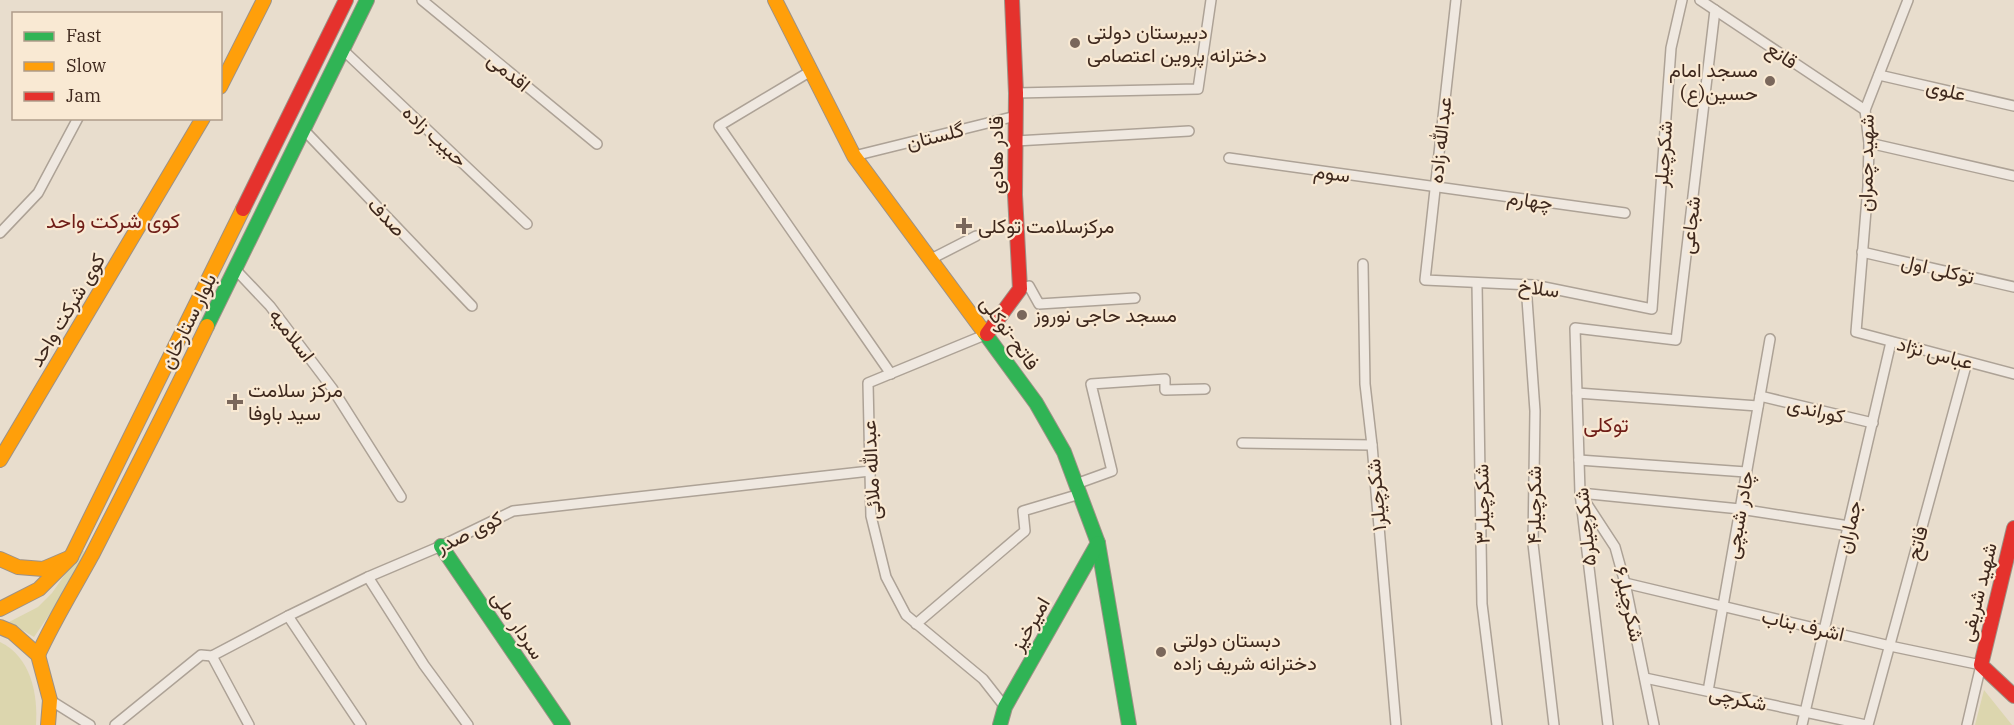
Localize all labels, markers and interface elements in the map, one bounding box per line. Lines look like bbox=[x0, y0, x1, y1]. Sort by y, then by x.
legend bbox=[12, 12, 222, 120]
place label: دبیرستان دولتی دخترانه پروین اعتصامی bbox=[1087, 18, 1267, 69]
text: Fast bbox=[66, 24, 101, 47]
street label: قانع bbox=[1761, 35, 1803, 75]
marker: دبیرستان دولتی دخترانه پروین اعتصامی bbox=[1068, 36, 1082, 50]
street label: اقدمی bbox=[482, 46, 537, 98]
text: Slow bbox=[66, 54, 106, 77]
place label: مسجد امام حسین(ع) bbox=[1669, 56, 1758, 107]
street label: علوی bbox=[1924, 72, 1969, 107]
marker: مسجد امام حسین(ع) bbox=[1763, 74, 1777, 88]
text: Jam bbox=[66, 84, 101, 107]
street label: عبدالله زاده bbox=[1422, 95, 1457, 185]
street label: حبیب زاده bbox=[397, 99, 474, 173]
street label: شهید چمران bbox=[1851, 114, 1881, 212]
street label: گلستان bbox=[903, 115, 967, 156]
street label: قادر هادی bbox=[982, 116, 1009, 194]
street label: شکرچیلر bbox=[1647, 120, 1679, 189]
street label: سوم bbox=[1312, 157, 1352, 188]
street label: چهارم bbox=[1505, 183, 1555, 217]
street label: صدف bbox=[362, 191, 413, 242]
street label: شجاعی bbox=[1673, 194, 1706, 255]
district label: کوی شرکت واحد bbox=[46, 206, 180, 234]
place label: مرکزسلامت توکلی bbox=[978, 212, 1115, 239]
marker: مرکزسلامت توکلی bbox=[955, 217, 973, 235]
street label: توکلی اول bbox=[1899, 247, 1977, 290]
street label: کوی شرکت واحد bbox=[22, 248, 111, 371]
street label: بلوار ستارخان bbox=[153, 268, 222, 373]
street label: سلاخ bbox=[1517, 271, 1561, 305]
street label: فاتح-توکلی bbox=[974, 290, 1046, 376]
place label: مسجد حاجی نوروز bbox=[1033, 301, 1177, 328]
street label: اسلامیه bbox=[263, 302, 321, 367]
marker: مسجد حاجی نوروز bbox=[1015, 308, 1029, 322]
street label: عباس نژاد bbox=[1894, 329, 1976, 376]
place label: مرکز سلامت سید باوفا bbox=[248, 376, 343, 426]
street label: کوراندی bbox=[1785, 390, 1848, 429]
marker: مرکز سلامت سید باوفا bbox=[226, 393, 244, 411]
district label: توکلی bbox=[1583, 410, 1629, 438]
street label: عبدالله ملائی bbox=[854, 420, 887, 520]
street label: شکرچیلر۱ bbox=[1359, 458, 1393, 532]
street label: شکرچیلر۳ bbox=[1467, 464, 1497, 544]
street label: شکرچیلر۴ bbox=[1520, 466, 1548, 544]
street label: چادر شبچی bbox=[1717, 469, 1761, 561]
street label: شکرچیلر۵ bbox=[1567, 486, 1603, 568]
street label: جماران bbox=[1829, 498, 1868, 556]
street label: کوی صدر bbox=[430, 504, 507, 560]
street label: فاتح bbox=[1899, 523, 1935, 563]
street label: شهید شریفى bbox=[1952, 540, 2003, 644]
street label: شکرچیلر۶ bbox=[1607, 564, 1651, 644]
street label: سردار ملی bbox=[486, 585, 551, 664]
street label: امیرخیز bbox=[1003, 592, 1056, 657]
street label: اشرف بناب bbox=[1759, 602, 1847, 647]
place label: دبستان دولتی دخترانه شریف زاده bbox=[1173, 626, 1317, 676]
marker: دبستان دولتی دخترانه شریف زاده bbox=[1154, 645, 1168, 659]
street label: شکرچی bbox=[1706, 678, 1770, 718]

